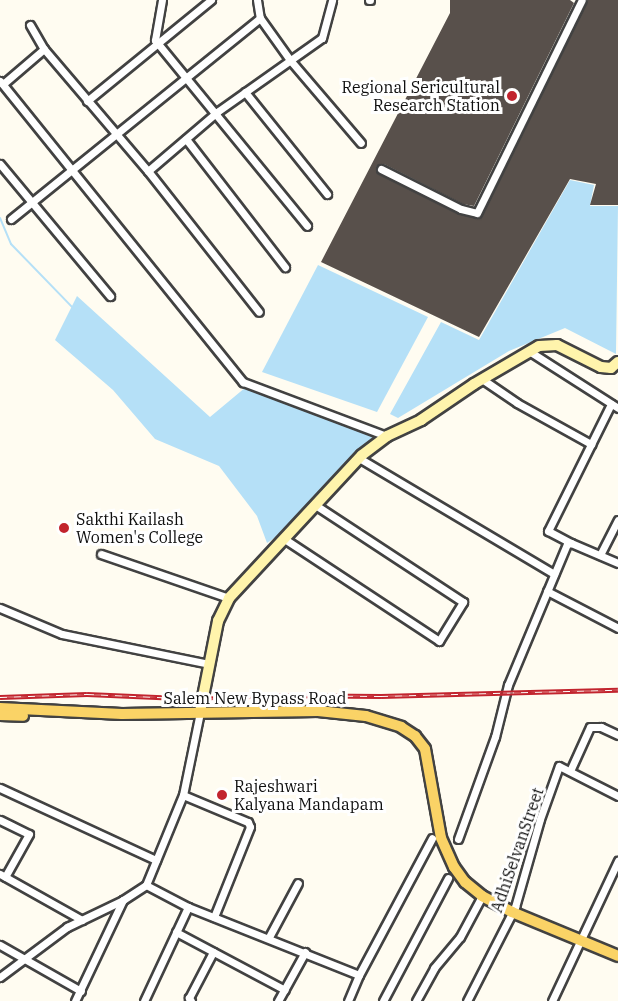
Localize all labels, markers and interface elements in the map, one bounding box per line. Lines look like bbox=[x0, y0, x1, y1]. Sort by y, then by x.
place label: Regional Sericultural Research Station bbox=[341, 77, 500, 115]
marker: Regional Sericultural Research Station bbox=[505, 89, 519, 103]
place label: Sakthi Kailash Women's College bbox=[76, 509, 203, 547]
marker: Sakthi Kailash Women's College bbox=[57, 521, 71, 535]
street label: Salem New Bypass Road bbox=[164, 688, 346, 708]
place label: Rajeshwari Kalyana Mandapam bbox=[234, 776, 384, 814]
street label: AdhiSelvanStreet bbox=[487, 785, 547, 915]
marker: Rajeshwari Kalyana Mandapam bbox=[215, 788, 229, 802]

